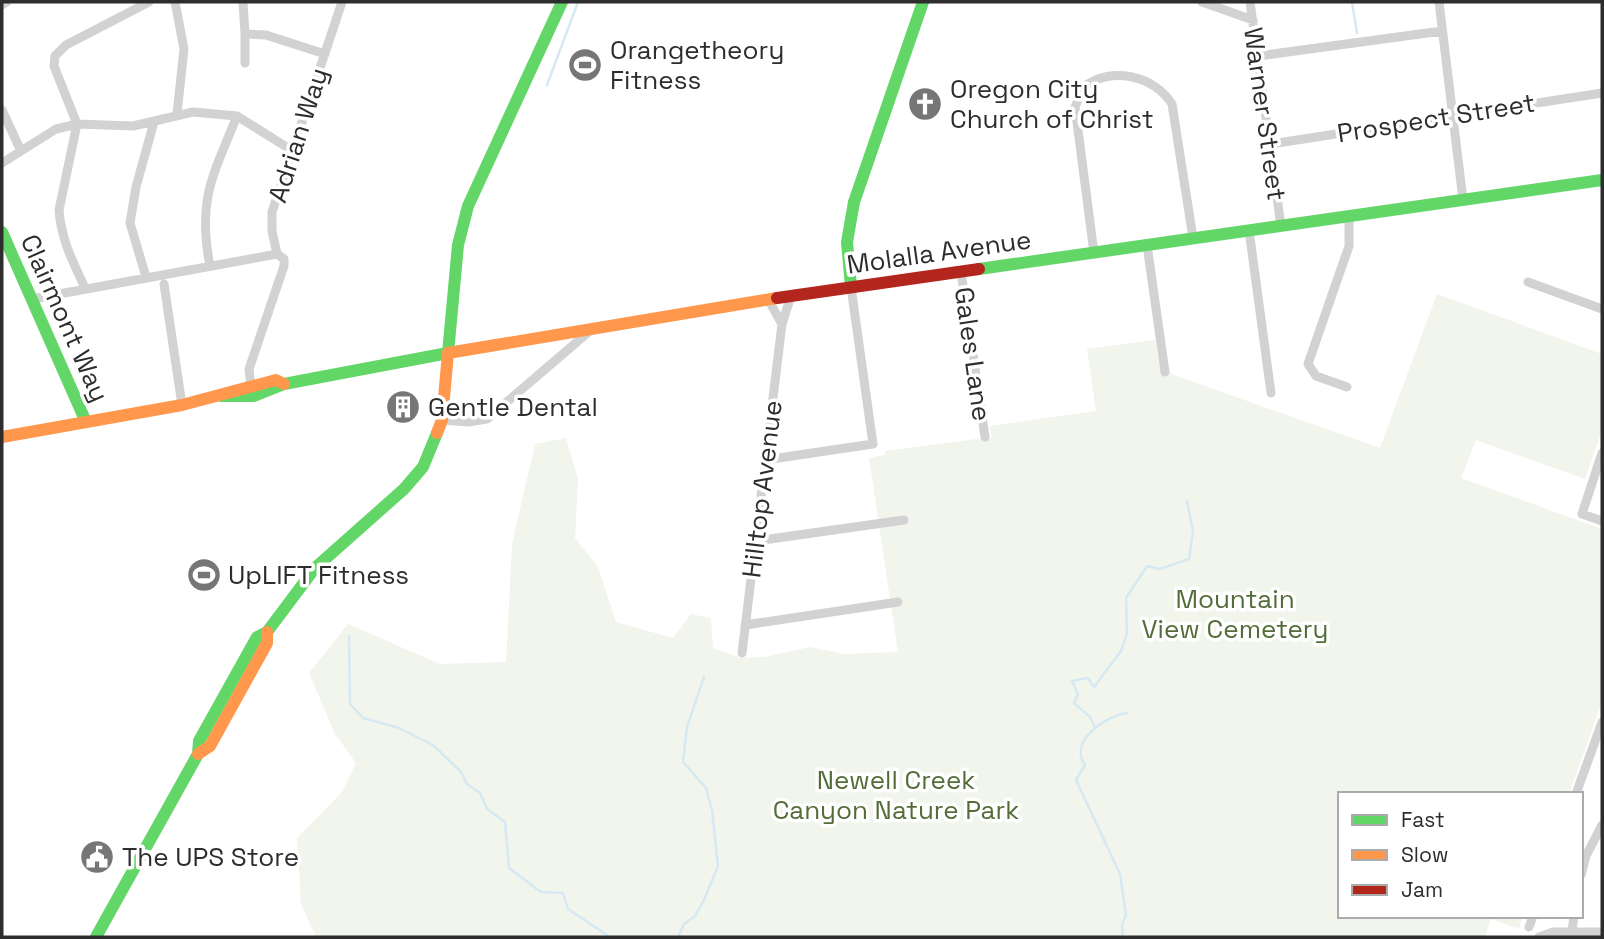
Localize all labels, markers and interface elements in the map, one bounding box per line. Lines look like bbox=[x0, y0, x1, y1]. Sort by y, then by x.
street label: Warner Street bbox=[1236, 25, 1294, 203]
place label: Orangetheory Fitness bbox=[610, 33, 784, 97]
sports icon: Orangetheory Fitness bbox=[566, 46, 604, 84]
street label: Adrian Way bbox=[260, 63, 336, 207]
place label: Oregon City Church of Christ bbox=[950, 72, 1154, 136]
church icon: Oregon City Church of Christ bbox=[906, 85, 944, 123]
street label: Prospect Street bbox=[1335, 86, 1537, 150]
street label: Molalla Avenue bbox=[845, 222, 1033, 282]
street label: Clairmont Way bbox=[13, 229, 117, 407]
street label: Gales Lane bbox=[947, 285, 999, 423]
building icon: Gentle Dental bbox=[384, 388, 422, 426]
place label: Gentle Dental bbox=[428, 390, 598, 424]
street label: Hilltop Avenue bbox=[734, 398, 790, 580]
sports icon: UpLIFT Fitness bbox=[185, 556, 223, 594]
place label: UpLIFT Fitness bbox=[228, 558, 409, 592]
park label: Mountain View Cemetery bbox=[1141, 582, 1329, 646]
park label: Newell Creek Canyon Nature Park bbox=[773, 763, 1019, 827]
legend bbox=[1338, 792, 1583, 918]
text: Fast bbox=[1401, 806, 1445, 833]
public building icon: The UPS Store bbox=[78, 838, 116, 876]
place label: The UPS Store bbox=[122, 840, 299, 874]
text: Slow bbox=[1401, 841, 1449, 868]
text: Jam bbox=[1401, 876, 1443, 903]

